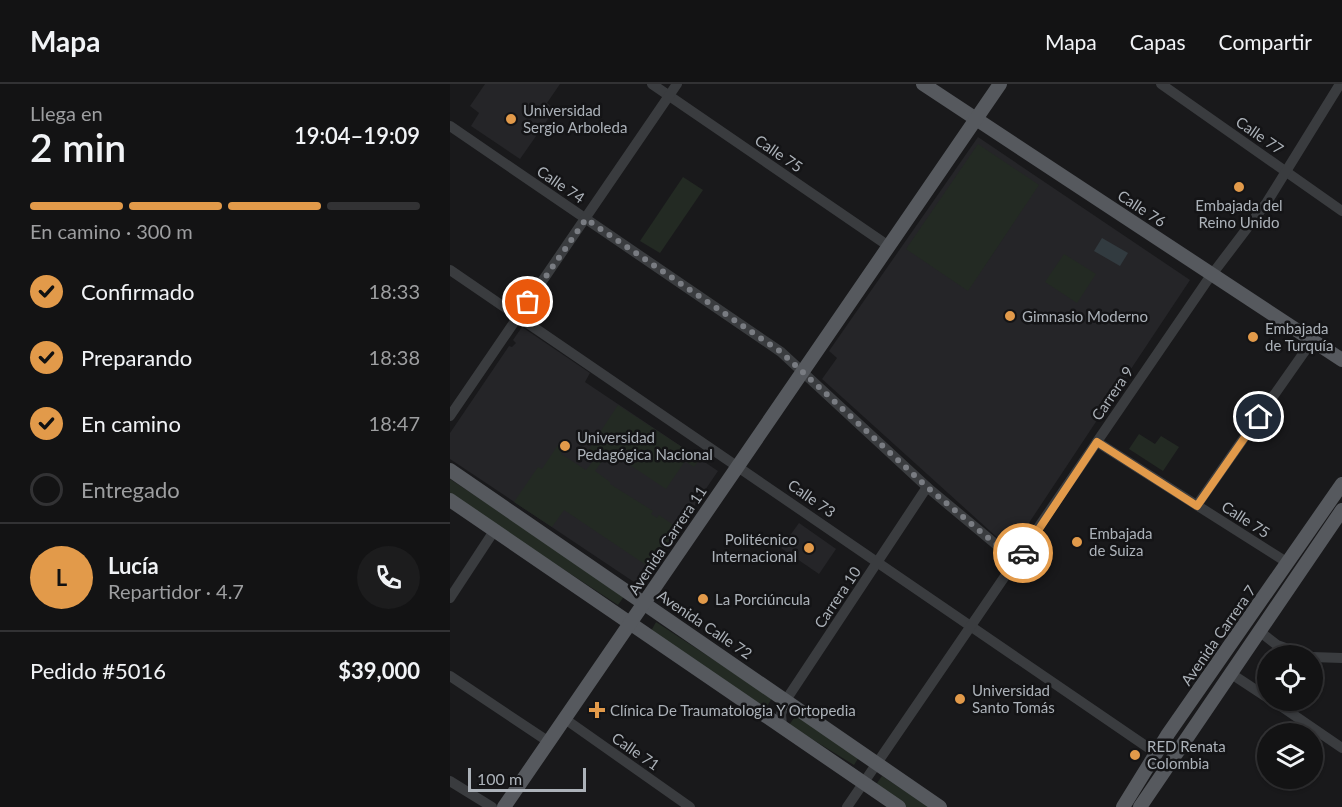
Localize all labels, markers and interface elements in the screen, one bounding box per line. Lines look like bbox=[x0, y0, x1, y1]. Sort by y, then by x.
text: Mapa bbox=[30, 24, 100, 58]
text: Mapa bbox=[1045, 29, 1097, 54]
text: Capas bbox=[1130, 29, 1186, 54]
text: Compartir bbox=[1219, 29, 1312, 54]
text: Llega en bbox=[30, 101, 103, 125]
place label: Universidad Sergio Arboleda bbox=[523, 101, 627, 136]
marker: Universidad Sergio Arboleda bbox=[504, 112, 518, 126]
street label: Calle 77 bbox=[1233, 112, 1287, 158]
text: 19:04–19:09 bbox=[294, 122, 420, 149]
text: 2 min bbox=[30, 124, 126, 170]
street label: Calle 75 bbox=[752, 131, 806, 175]
street label: Calle 74 bbox=[534, 162, 589, 207]
marker: Embajada del Reino Unido bbox=[1232, 180, 1246, 194]
street label: Calle 76 bbox=[1115, 186, 1170, 230]
place label: Embajada del Reino Unido bbox=[1195, 196, 1283, 231]
text: En camino · 300 m bbox=[30, 219, 193, 243]
icon: check bbox=[30, 275, 63, 308]
pin bbox=[502, 276, 553, 327]
text: Confirmado bbox=[81, 278, 194, 305]
text: 18:33 bbox=[369, 279, 420, 303]
icon: bag bbox=[511, 285, 544, 318]
place label: Gimnasio Moderno bbox=[1022, 307, 1148, 325]
marker: Gimnasio Moderno bbox=[1003, 309, 1017, 323]
place label: Embajada de Turquía bbox=[1265, 319, 1333, 354]
marker: Embajada de Turquía bbox=[1246, 330, 1260, 344]
icon: check bbox=[30, 341, 63, 374]
text: Preparando bbox=[81, 344, 192, 371]
text: 18:38 bbox=[369, 345, 420, 369]
street label: Carrera 9 bbox=[1087, 363, 1137, 423]
pin bbox=[1233, 391, 1284, 442]
icon: home bbox=[1242, 400, 1275, 433]
icon: check bbox=[30, 407, 63, 440]
text: En camino bbox=[81, 410, 181, 437]
text: 18:47 bbox=[369, 411, 420, 435]
place label: Universidad Pedagógica Nacional bbox=[577, 428, 713, 463]
marker: Universidad Pedagógica Nacional bbox=[558, 439, 572, 453]
street label: Calle 73 bbox=[785, 475, 839, 521]
text: Entregado bbox=[81, 476, 180, 503]
street label: Avenida Carrera 11 bbox=[624, 482, 710, 598]
street label: Calle 75 bbox=[1219, 497, 1273, 541]
courier bbox=[993, 523, 1053, 583]
place label: Embajada de Suiza bbox=[1089, 524, 1153, 559]
place label: Politécnico Internacional bbox=[711, 530, 797, 565]
marker: Embajada de Suiza bbox=[1070, 535, 1084, 549]
icon: car bbox=[1007, 537, 1040, 570]
marker: Politécnico Internacional bbox=[802, 541, 816, 555]
button: phone bbox=[357, 546, 420, 609]
text: Lucía bbox=[108, 552, 159, 579]
street label: Carrera 10 bbox=[810, 563, 864, 631]
text: L bbox=[56, 564, 67, 591]
text: Repartidor · 4.7 bbox=[108, 579, 244, 603]
street label: Avenida Carrera 7 bbox=[1177, 581, 1259, 688]
street label: Avenida Calle 72 bbox=[654, 586, 756, 662]
place label: La Porciúncula bbox=[715, 590, 810, 608]
marker: La Porciúncula bbox=[696, 592, 710, 606]
map controls bbox=[1257, 645, 1323, 789]
button: locate bbox=[1257, 645, 1323, 711]
text: Pedido #5016 bbox=[30, 657, 166, 684]
text: $39,000 bbox=[338, 657, 420, 684]
place label: Universidad Santo Tomás bbox=[972, 681, 1055, 716]
marker: Universidad Santo Tomás bbox=[953, 692, 967, 706]
marker: Clínica De Traumatologia Y Ortopedia bbox=[588, 701, 606, 719]
place label: Clínica De Traumatologia Y Ortopedia bbox=[610, 701, 856, 719]
button: layers bbox=[1257, 723, 1323, 789]
street label: Calle 71 bbox=[609, 728, 663, 774]
place label: RED Renata Colombia bbox=[1147, 737, 1226, 772]
marker: RED Renata Colombia bbox=[1128, 748, 1142, 762]
scale bar bbox=[468, 765, 586, 792]
text: 100 m bbox=[477, 769, 522, 788]

